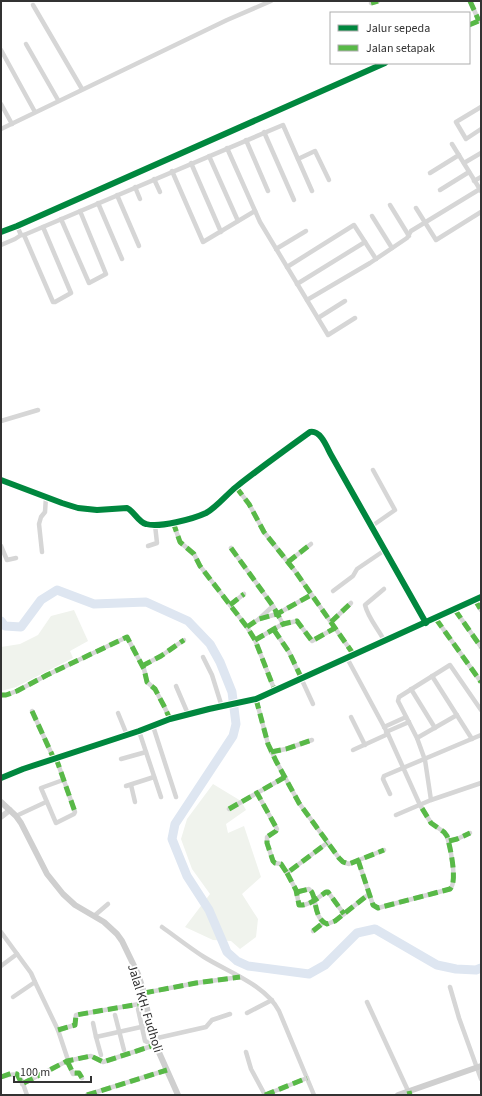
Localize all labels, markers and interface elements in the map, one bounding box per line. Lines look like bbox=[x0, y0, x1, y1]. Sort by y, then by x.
legend bbox=[330, 12, 470, 64]
text: Jalur sepeda bbox=[366, 20, 430, 37]
text: Jalan setapak bbox=[366, 40, 435, 57]
street label: Jalal KH. Fudholi bbox=[123, 962, 167, 1055]
scale bar bbox=[14, 1058, 91, 1084]
text: 100 m bbox=[20, 1064, 50, 1081]

